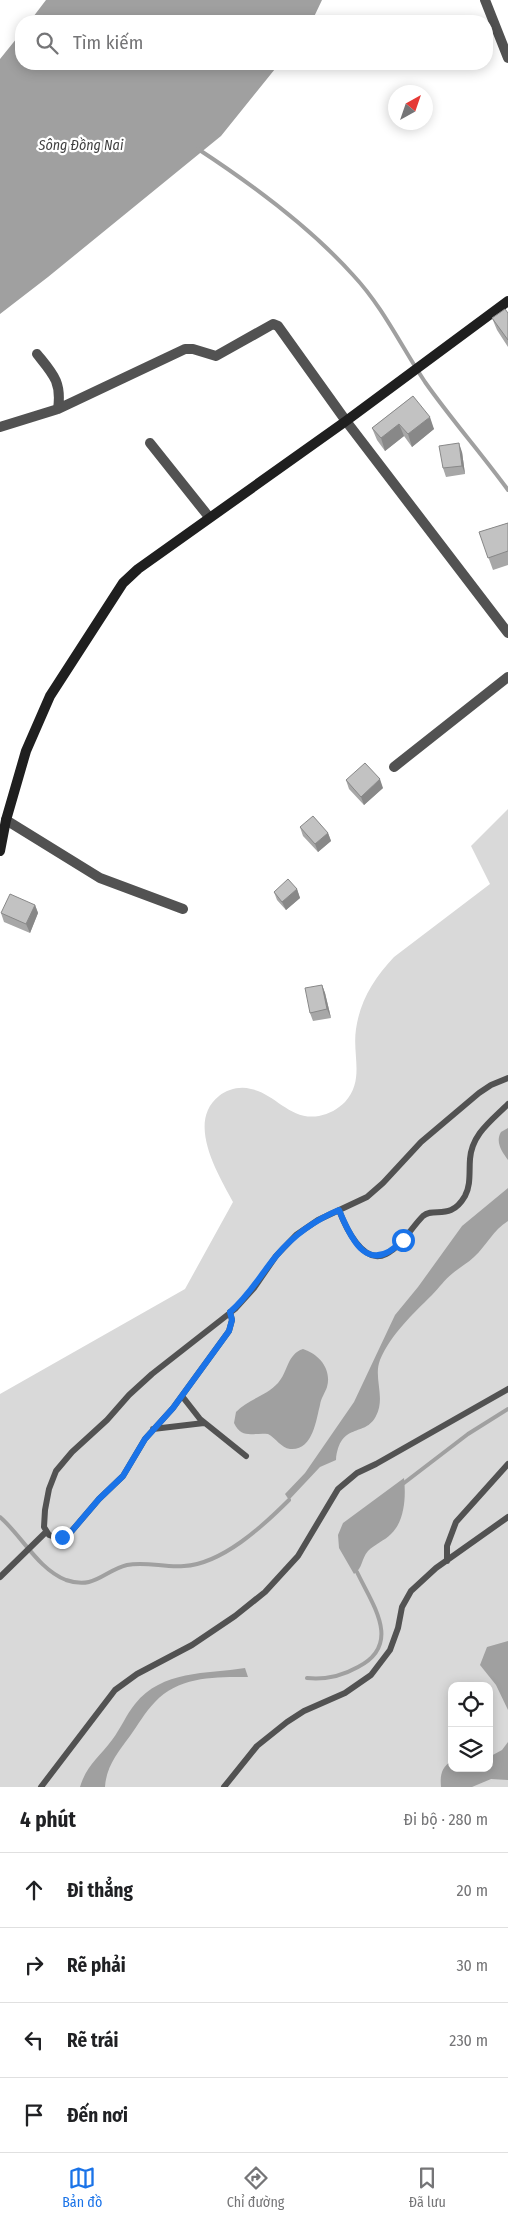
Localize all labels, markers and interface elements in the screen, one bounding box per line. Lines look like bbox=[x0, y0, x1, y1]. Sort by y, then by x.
search box bbox=[15, 15, 493, 70]
icon: search bbox=[33, 29, 61, 57]
text: Tìm kiếm bbox=[73, 31, 143, 54]
north arrow bbox=[388, 85, 433, 130]
water label: Sông Đồng Nai bbox=[38, 136, 124, 154]
route start bbox=[392, 1229, 415, 1252]
route end bbox=[51, 1526, 74, 1549]
map controls bbox=[448, 1682, 493, 1772]
button: locate bbox=[448, 1682, 493, 1727]
button: layers bbox=[448, 1727, 493, 1772]
text: 4 phút bbox=[20, 1807, 76, 1833]
text: Đi bộ · 280 m bbox=[403, 1810, 488, 1829]
icon: ahead bbox=[20, 1876, 48, 1904]
text: Đi thẳng bbox=[67, 1879, 133, 1902]
text: 20 m bbox=[457, 1881, 488, 1900]
icon: right bbox=[20, 1951, 48, 1979]
text: Rẽ phải bbox=[67, 1954, 126, 1977]
text: 30 m bbox=[456, 1956, 488, 1975]
icon: left bbox=[20, 2026, 48, 2054]
text: Rẽ trái bbox=[67, 2029, 118, 2052]
text: 230 m bbox=[449, 2031, 488, 2050]
icon: arrive bbox=[20, 2101, 48, 2129]
text: Đến nơi bbox=[67, 2104, 128, 2127]
tab: Bản đồ bbox=[62, 2164, 102, 2211]
tab: Chỉ đường bbox=[227, 2164, 284, 2211]
tab: Đã lưu bbox=[409, 2164, 446, 2211]

